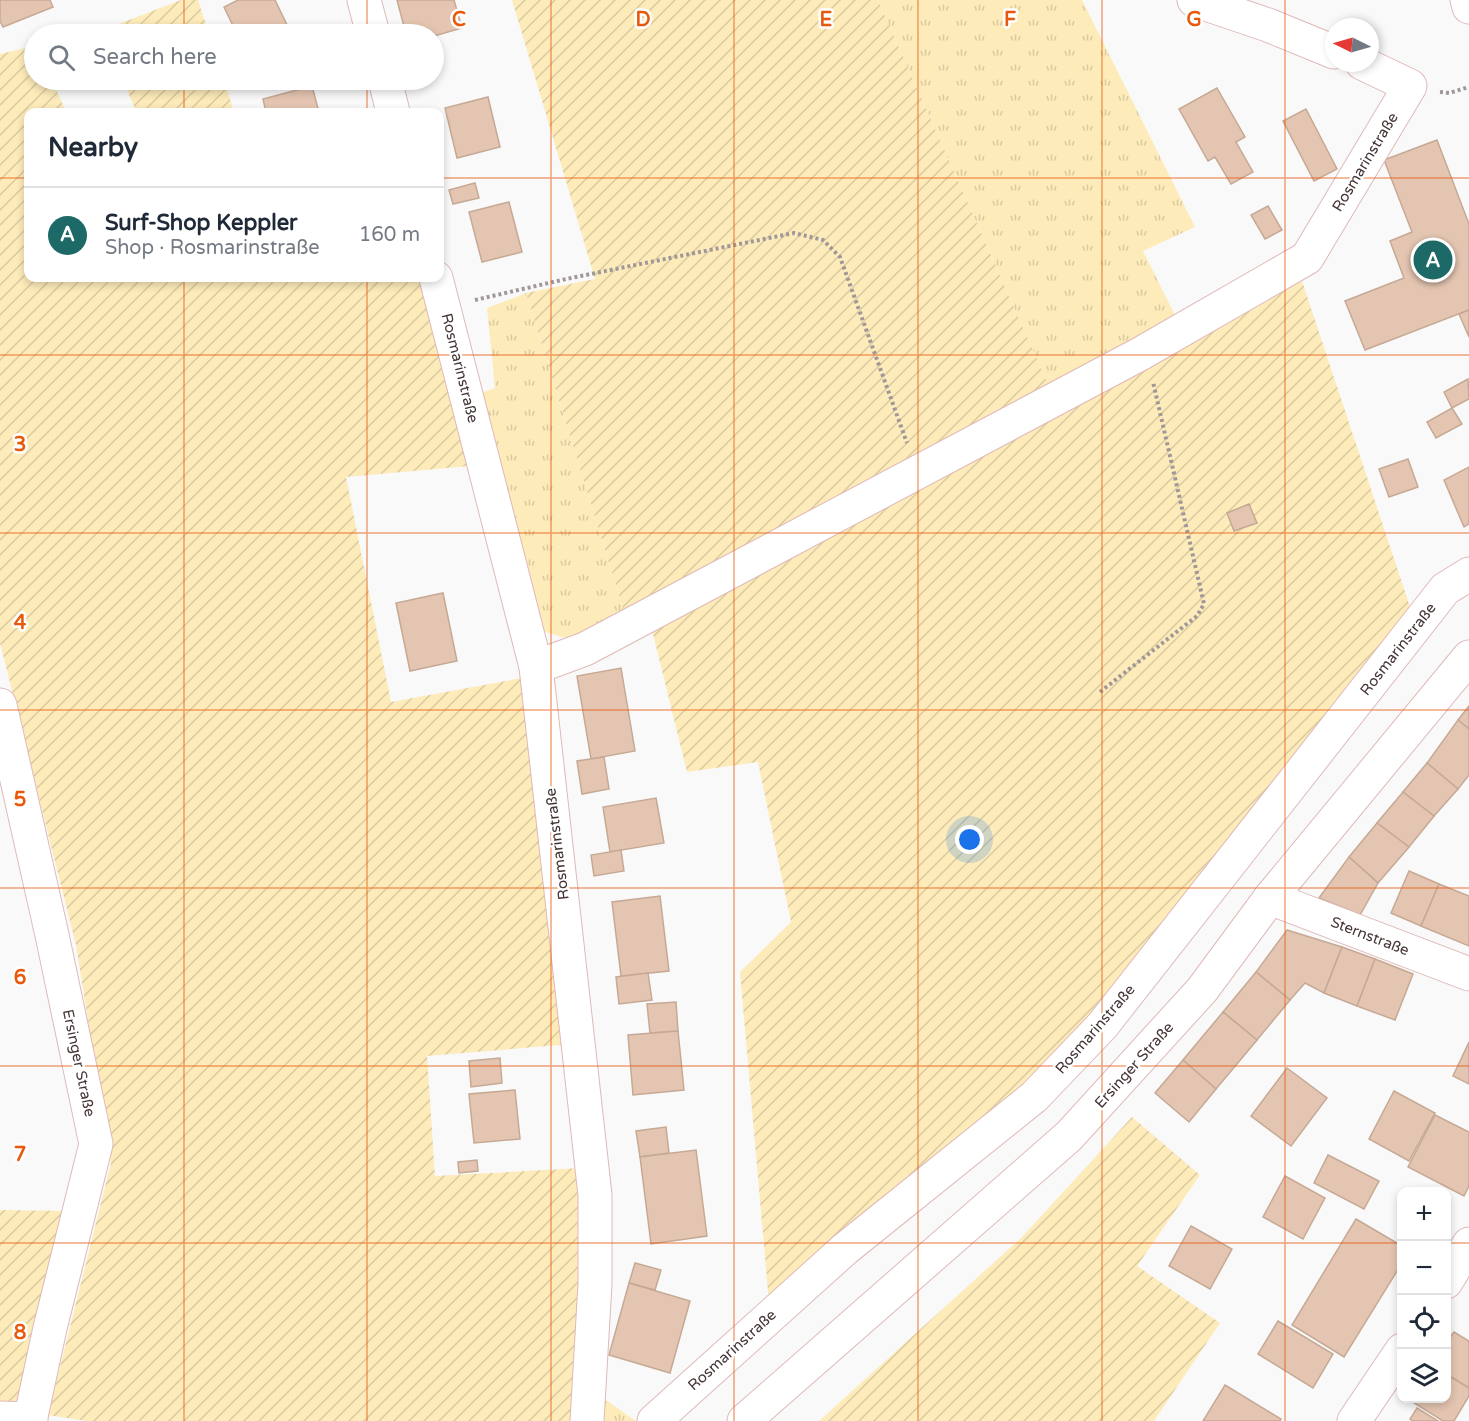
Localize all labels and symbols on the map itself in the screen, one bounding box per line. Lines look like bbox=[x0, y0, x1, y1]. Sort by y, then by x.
text: C bbox=[452, 8, 466, 32]
text: D bbox=[635, 8, 651, 32]
text: E bbox=[820, 8, 833, 32]
text: F bbox=[1004, 8, 1016, 32]
text: G bbox=[1186, 8, 1202, 32]
north arrow bbox=[1325, 18, 1379, 72]
street label: Rosmarinstraße bbox=[1328, 109, 1402, 215]
pin: A bbox=[1414, 238, 1452, 282]
street label: Rosmarinstraße bbox=[438, 311, 482, 425]
text: 3 bbox=[14, 433, 26, 457]
street label: Rosmarinstraße bbox=[1356, 599, 1440, 699]
text: 4 bbox=[14, 611, 27, 635]
street label: Rosmarinstraße bbox=[541, 787, 573, 901]
text: 5 bbox=[14, 788, 26, 812]
your location bbox=[955, 825, 984, 854]
street label: Sternstraße bbox=[1328, 913, 1412, 959]
text: 6 bbox=[14, 966, 26, 990]
street label: Rosmarinstraße bbox=[1051, 981, 1139, 1077]
street label: Ersinger Straße bbox=[59, 1008, 99, 1118]
street label: Ersinger Straße bbox=[1091, 1018, 1177, 1112]
text: 7 bbox=[14, 1143, 26, 1167]
street label: Rosmarinstraße bbox=[684, 1306, 780, 1394]
text: 8 bbox=[14, 1321, 26, 1345]

